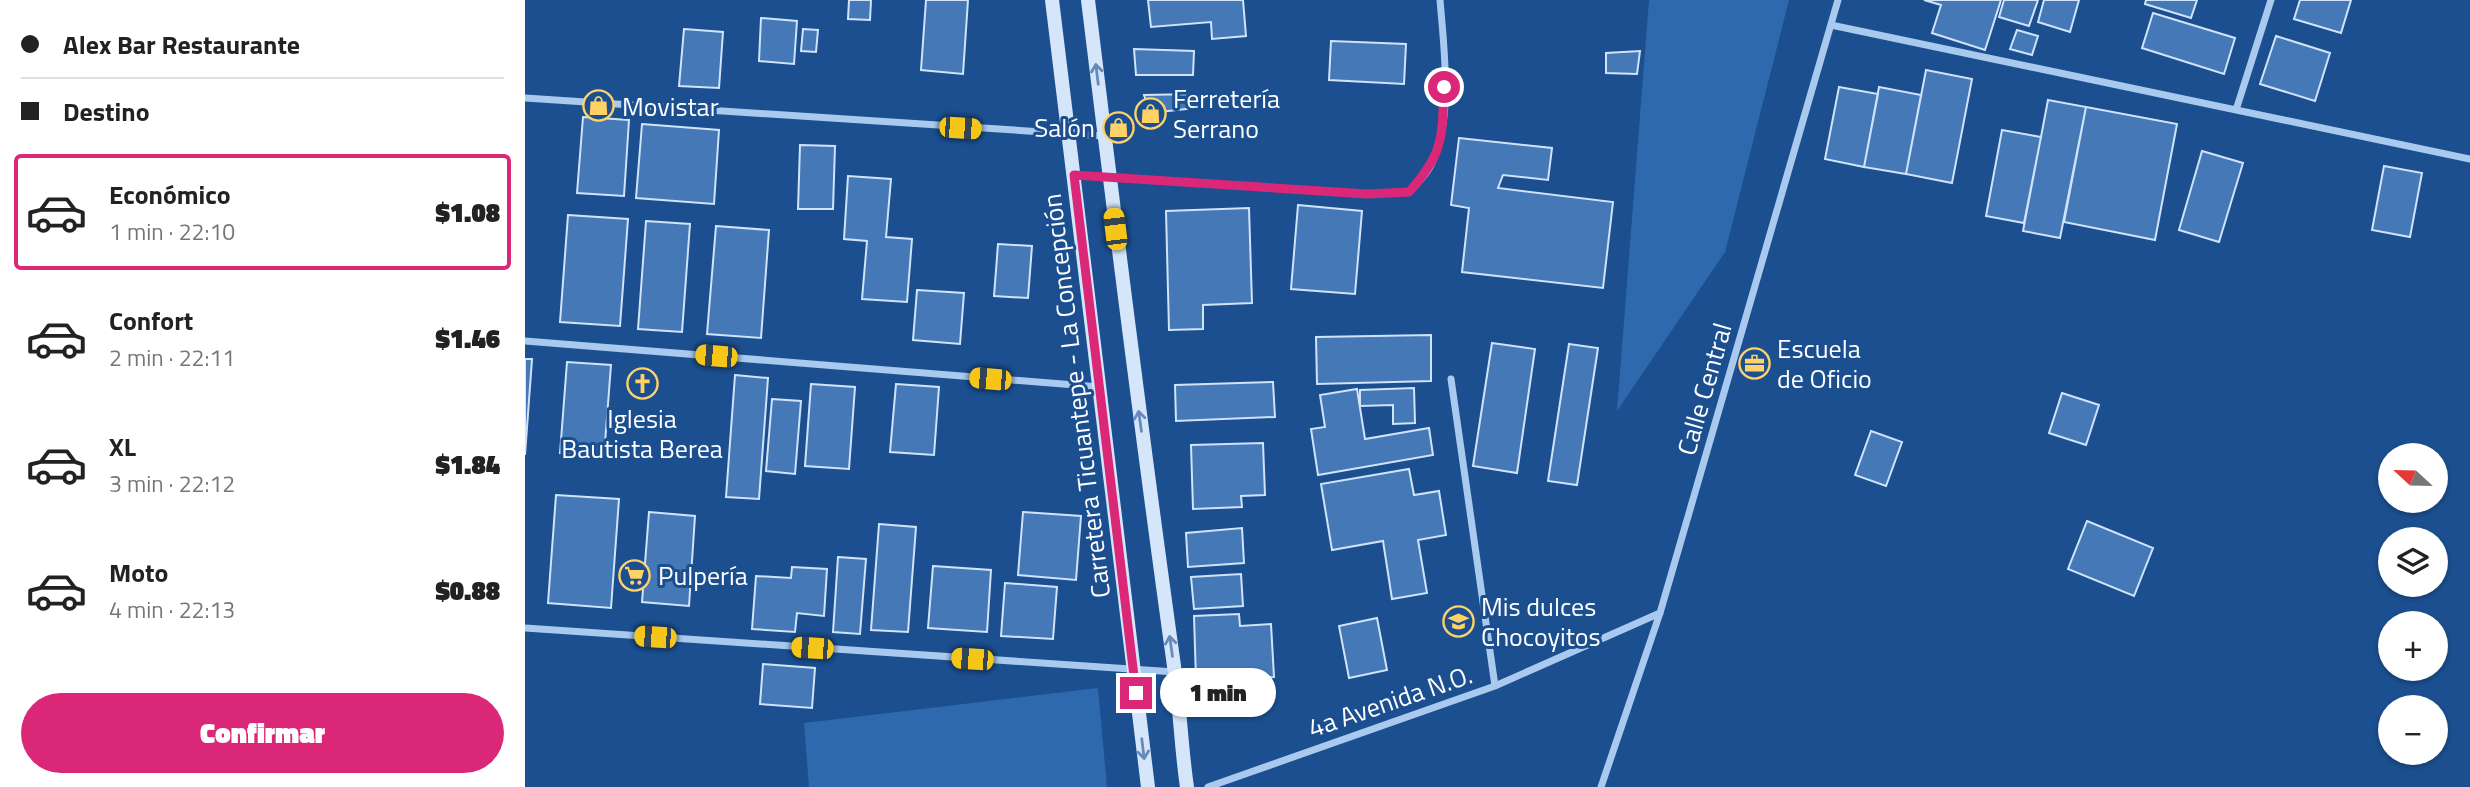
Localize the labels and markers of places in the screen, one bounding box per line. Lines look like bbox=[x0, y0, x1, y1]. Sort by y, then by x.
place label: Ferretería Serrano bbox=[1173, 79, 1280, 148]
place label: Movistar bbox=[622, 87, 719, 126]
shop icon: Movistar bbox=[582, 89, 616, 123]
shop icon: Ferretería Serrano bbox=[1133, 96, 1167, 130]
place label: Salón bbox=[1034, 108, 1095, 147]
shop icon: Salón bbox=[1101, 110, 1135, 144]
place label: Escuela de Oficio bbox=[1777, 329, 1872, 398]
office icon: Escuela de Oficio bbox=[1737, 346, 1771, 380]
church icon: Iglesia Bautista Berea bbox=[625, 366, 659, 400]
place label: Iglesia Bautista Berea bbox=[561, 399, 723, 468]
place label: Pulpería bbox=[658, 556, 748, 595]
supermarket icon: Pulpería bbox=[618, 558, 652, 592]
place label: Mis dulces Chocoyitos bbox=[1481, 587, 1601, 656]
school or university icon: Mis dulces Chocoyitos bbox=[1441, 604, 1475, 638]

